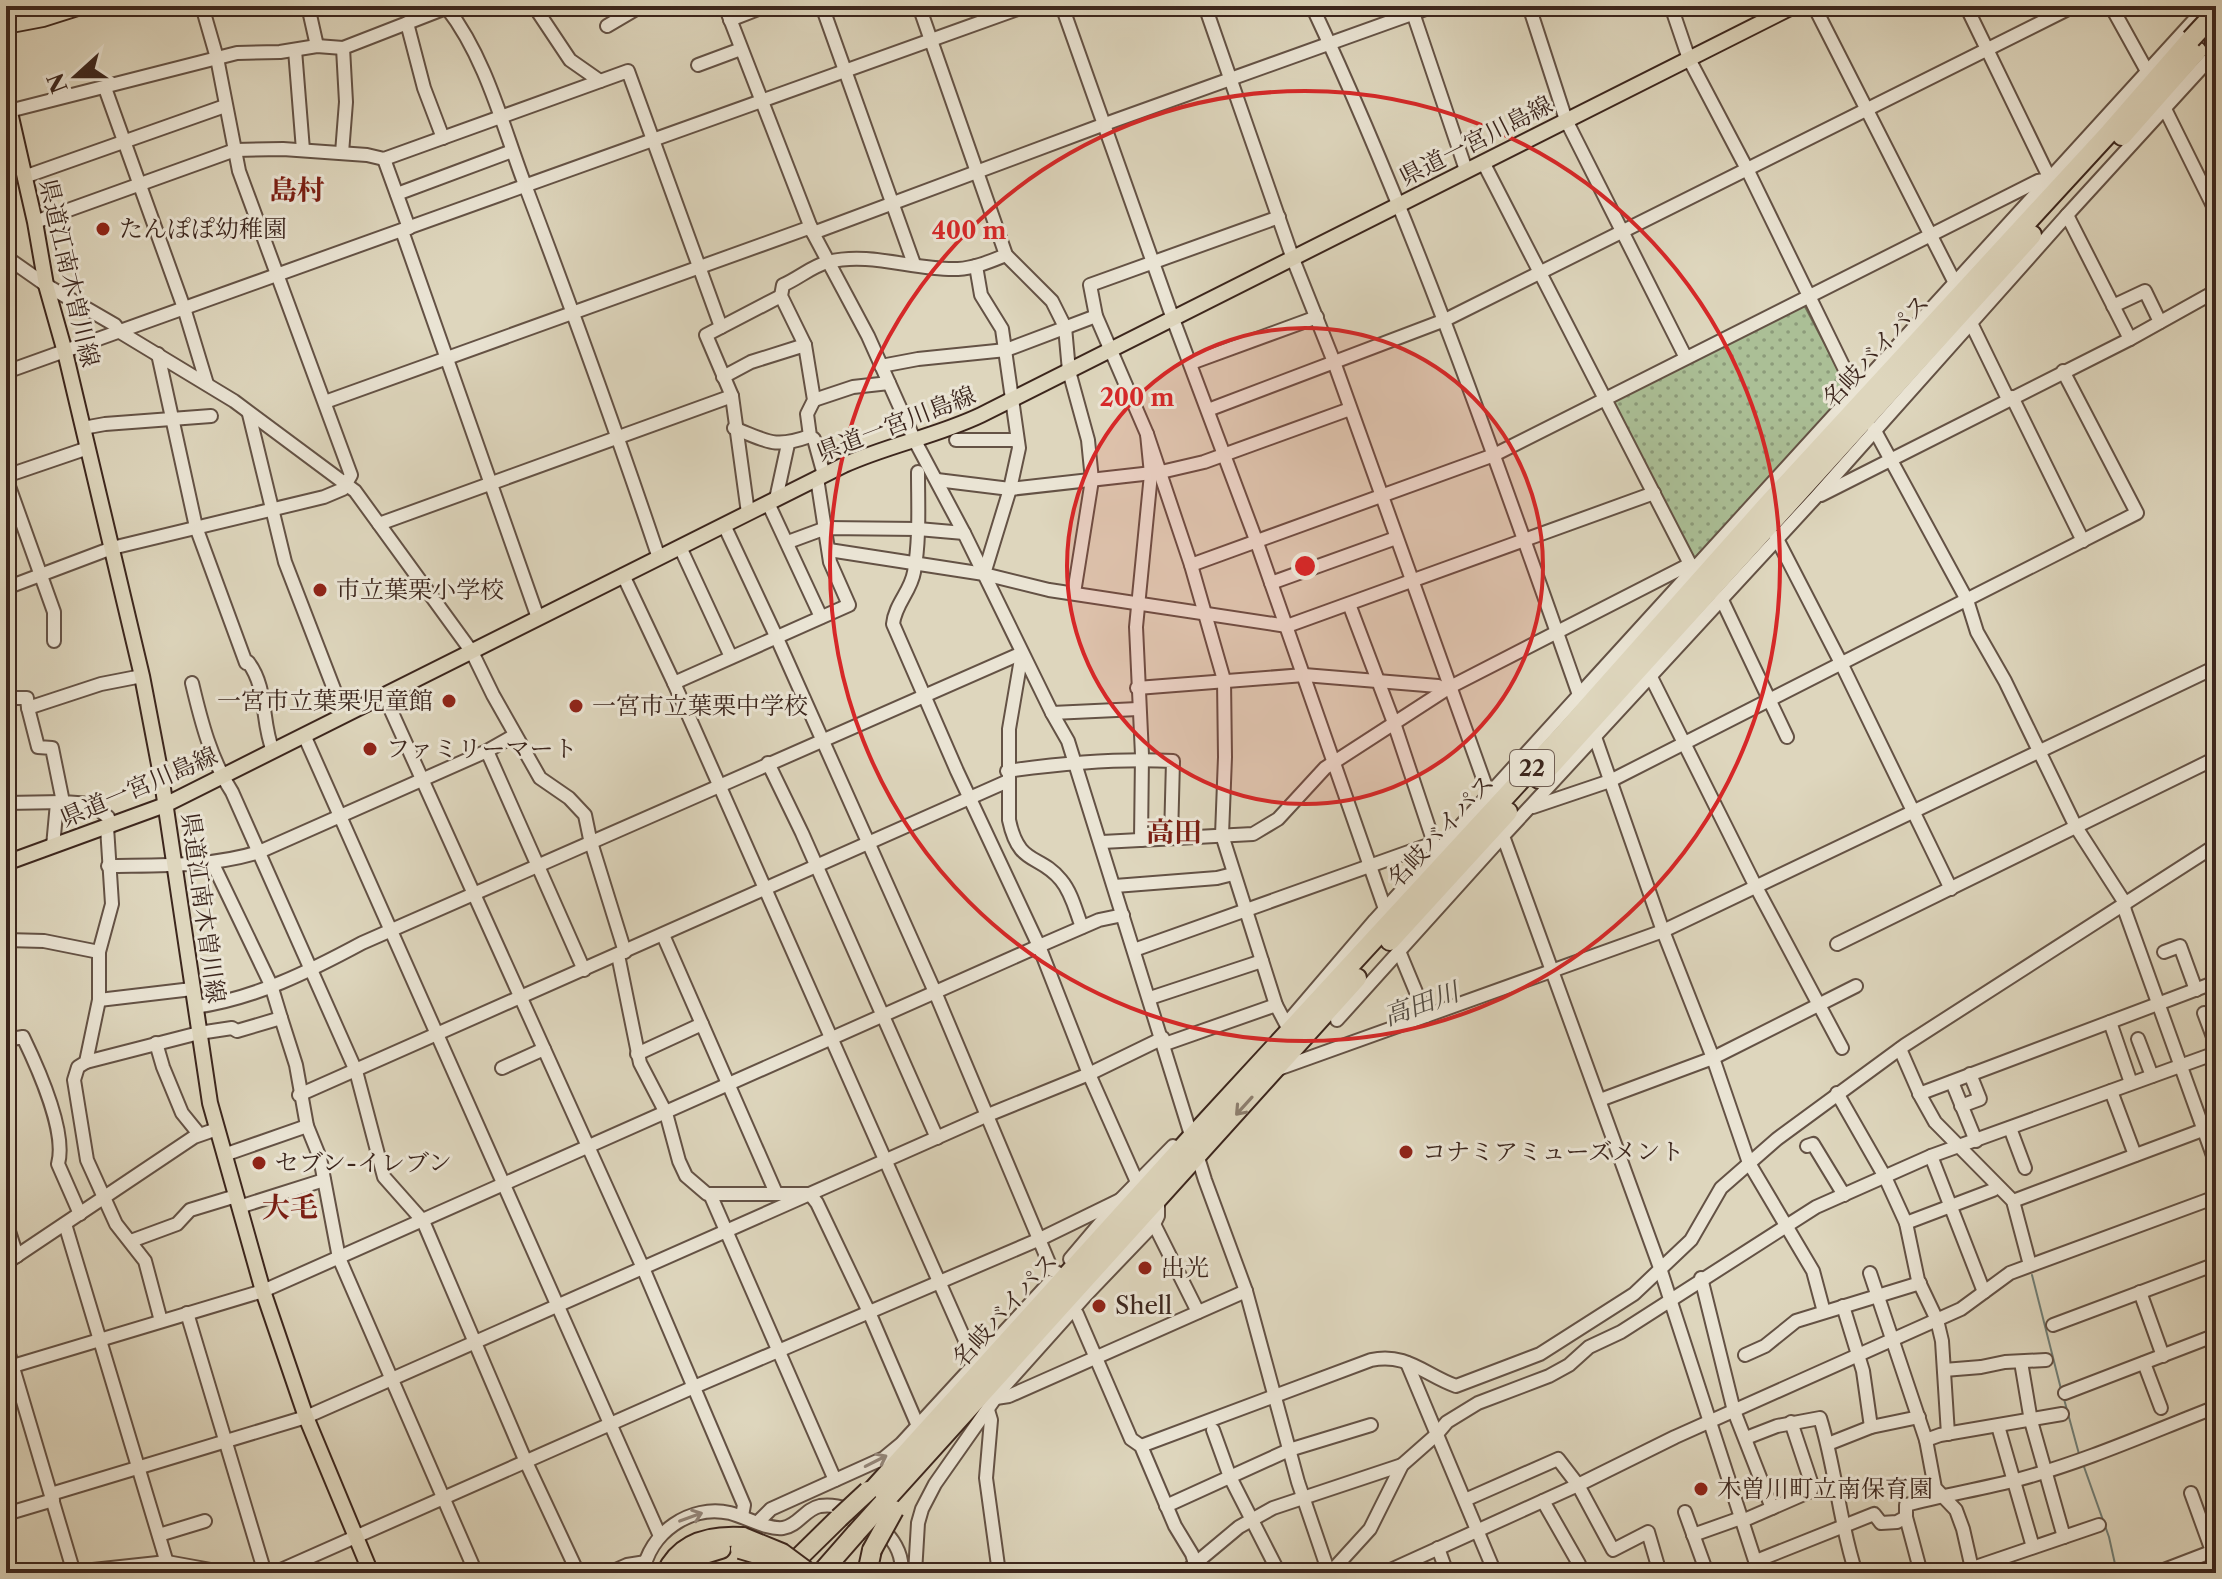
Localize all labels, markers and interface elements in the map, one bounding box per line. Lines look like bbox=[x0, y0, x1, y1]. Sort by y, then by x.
north arrow bbox=[36, 36, 116, 116]
text: N bbox=[42, 69, 74, 97]
street label: 県道一宮川島線 bbox=[1394, 89, 1557, 192]
district label: 島村 bbox=[269, 173, 325, 207]
street label: 県道江南木曽川線 bbox=[34, 176, 105, 370]
place label: たんぽぽ幼稚園 bbox=[119, 214, 287, 243]
text: 400 m bbox=[932, 216, 1006, 245]
marker: たんぽぽ幼稚園 bbox=[94, 220, 112, 238]
street label: 名岐バイパス bbox=[1816, 288, 1935, 413]
street label: 県道一宮川島線 bbox=[812, 380, 979, 467]
text: 200 m bbox=[1100, 383, 1174, 412]
centre of rings bbox=[1291, 552, 1319, 580]
place label: 市立葉栗小学校 bbox=[336, 575, 504, 604]
marker: 市立葉栗小学校 bbox=[311, 581, 329, 599]
place label: 一宮市立葉栗児童館 bbox=[217, 686, 433, 715]
place label: 一宮市立葉栗中学校 bbox=[592, 691, 808, 720]
marker: 一宮市立葉栗児童館 bbox=[440, 692, 458, 710]
marker: 一宮市立葉栗中学校 bbox=[567, 697, 585, 715]
place label: ファミリーマート bbox=[386, 734, 578, 763]
street label: 県道一宮川島線 bbox=[56, 740, 222, 833]
marker: ファミリーマート bbox=[361, 740, 379, 758]
road number: 22 bbox=[1510, 750, 1554, 786]
street label: 名岐バイパス bbox=[1381, 768, 1500, 893]
street label: 県道江南木曽川線 bbox=[176, 811, 231, 1005]
district label: 高田 bbox=[1146, 815, 1202, 849]
water label: 高田川 bbox=[1379, 975, 1466, 1032]
one-way arrow bbox=[1235, 1095, 1253, 1115]
place label: コナミアミューズメント bbox=[1422, 1137, 1684, 1166]
marker: コナミアミューズメント bbox=[1397, 1143, 1415, 1161]
place label: セブン-イレブン bbox=[275, 1148, 452, 1177]
marker: セブン-イレブン bbox=[250, 1154, 268, 1172]
district label: 大毛 bbox=[262, 1190, 318, 1224]
street label: 名岐バイパス bbox=[946, 1247, 1063, 1373]
place label: 出光 bbox=[1161, 1253, 1209, 1282]
marker: 出光 bbox=[1136, 1259, 1154, 1277]
place label: Shell bbox=[1115, 1291, 1172, 1320]
marker: Shell bbox=[1090, 1297, 1108, 1315]
one-way arrow bbox=[863, 1453, 887, 1468]
place label: 木曽川町立南保育園 bbox=[1717, 1474, 1933, 1503]
marker: 木曽川町立南保育園 bbox=[1692, 1480, 1710, 1498]
one-way arrow bbox=[678, 1509, 703, 1523]

